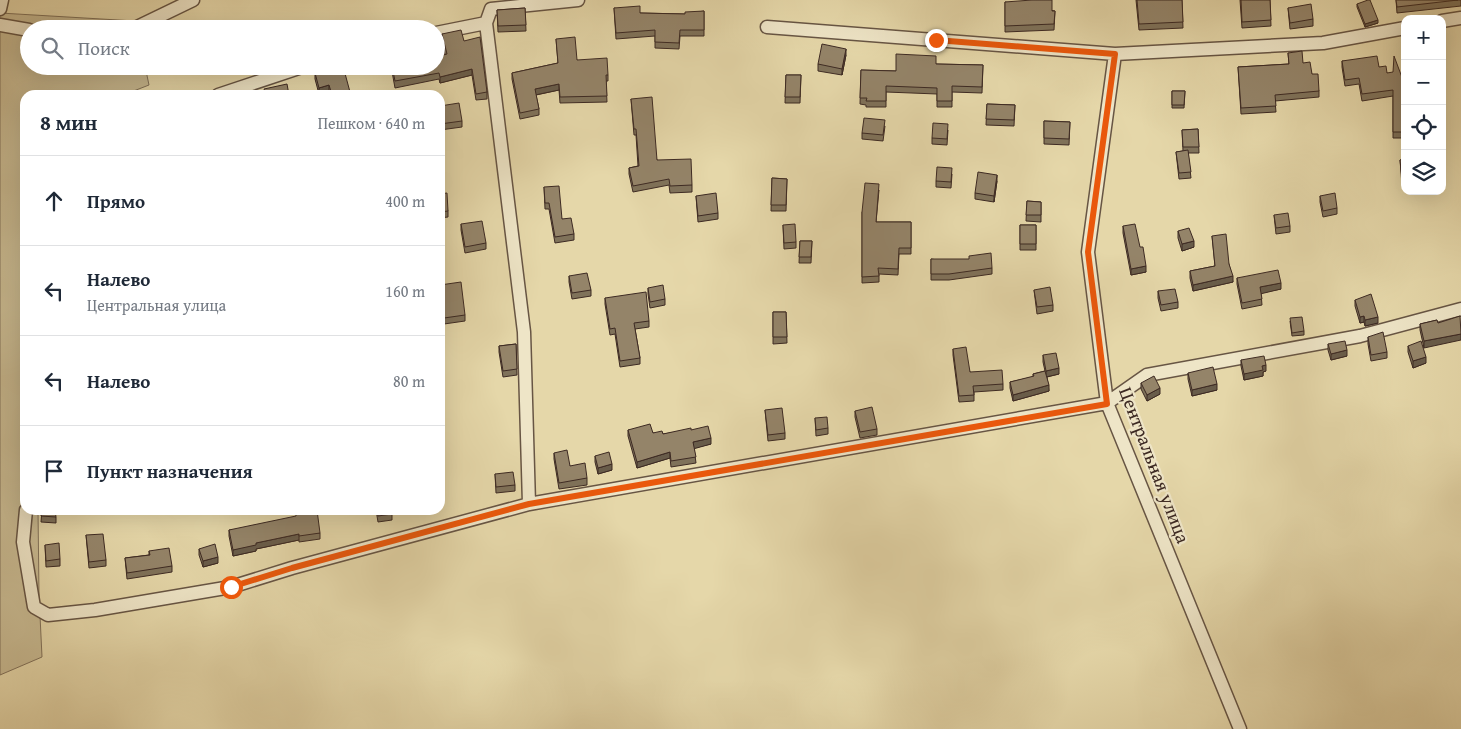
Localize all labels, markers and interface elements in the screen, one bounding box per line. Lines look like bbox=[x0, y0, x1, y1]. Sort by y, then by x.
map controls bbox=[1401, 15, 1446, 195]
button: + bbox=[1401, 15, 1446, 60]
search box bbox=[20, 20, 445, 75]
route end bbox=[925, 29, 948, 52]
icon: search bbox=[38, 34, 66, 62]
text: Поиск bbox=[78, 34, 130, 62]
button: − bbox=[1401, 60, 1446, 105]
button: locate bbox=[1401, 105, 1446, 150]
text: 8 мин bbox=[40, 107, 97, 138]
text: Пешком · 640 m bbox=[318, 111, 425, 135]
button: layers bbox=[1401, 150, 1446, 195]
icon: ahead bbox=[40, 187, 68, 215]
text: Прямо bbox=[87, 187, 145, 215]
text: 400 m bbox=[385, 189, 425, 213]
text: Налево bbox=[87, 265, 150, 293]
icon: left bbox=[40, 277, 68, 305]
text: 160 m bbox=[385, 279, 425, 303]
text: Центральная улица bbox=[87, 293, 226, 317]
icon: left bbox=[40, 367, 68, 395]
text: Налево bbox=[87, 367, 150, 395]
text: 80 m bbox=[393, 369, 425, 393]
street label: Центральная улица bbox=[1112, 383, 1198, 547]
icon: arrive bbox=[40, 457, 68, 485]
text: Пункт назначения bbox=[87, 457, 253, 485]
route start bbox=[220, 576, 243, 599]

